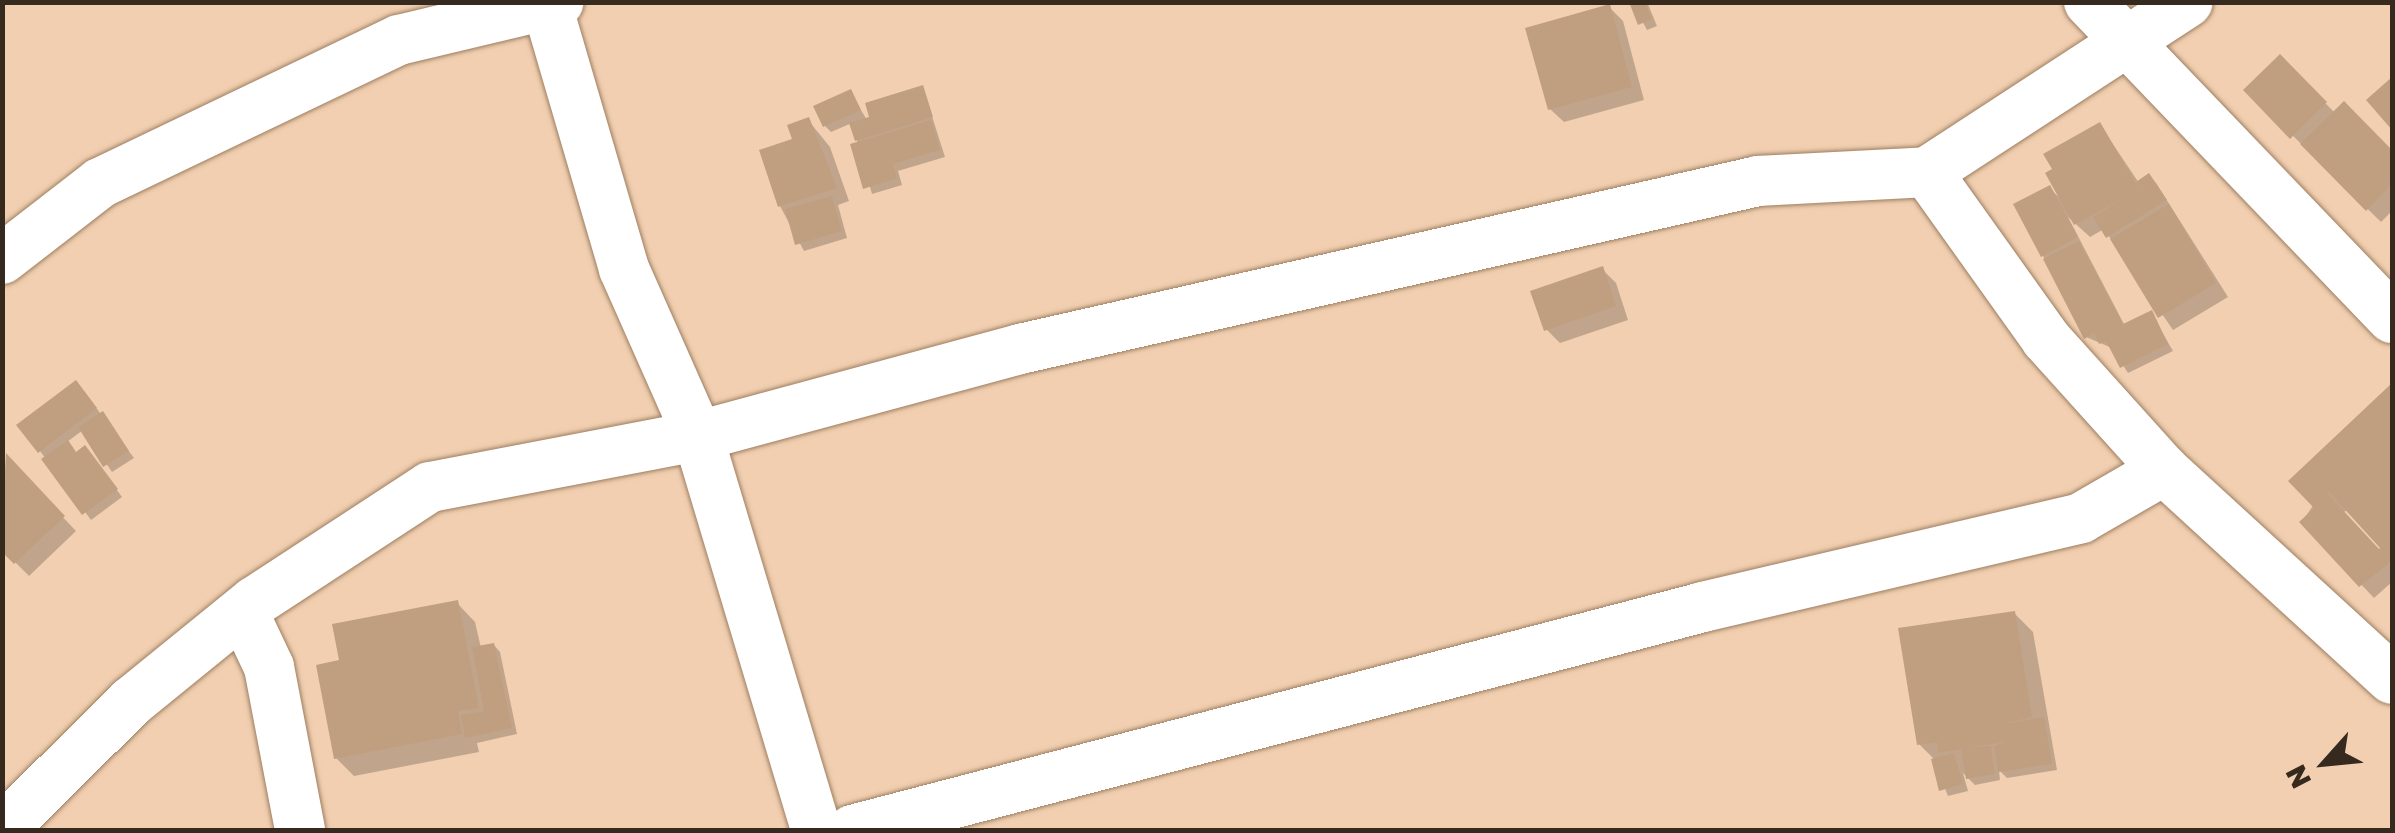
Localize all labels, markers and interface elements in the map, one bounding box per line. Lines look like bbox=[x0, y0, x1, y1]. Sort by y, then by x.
north arrow bbox=[2275, 713, 2375, 813]
text: N bbox=[2278, 760, 2317, 794]

